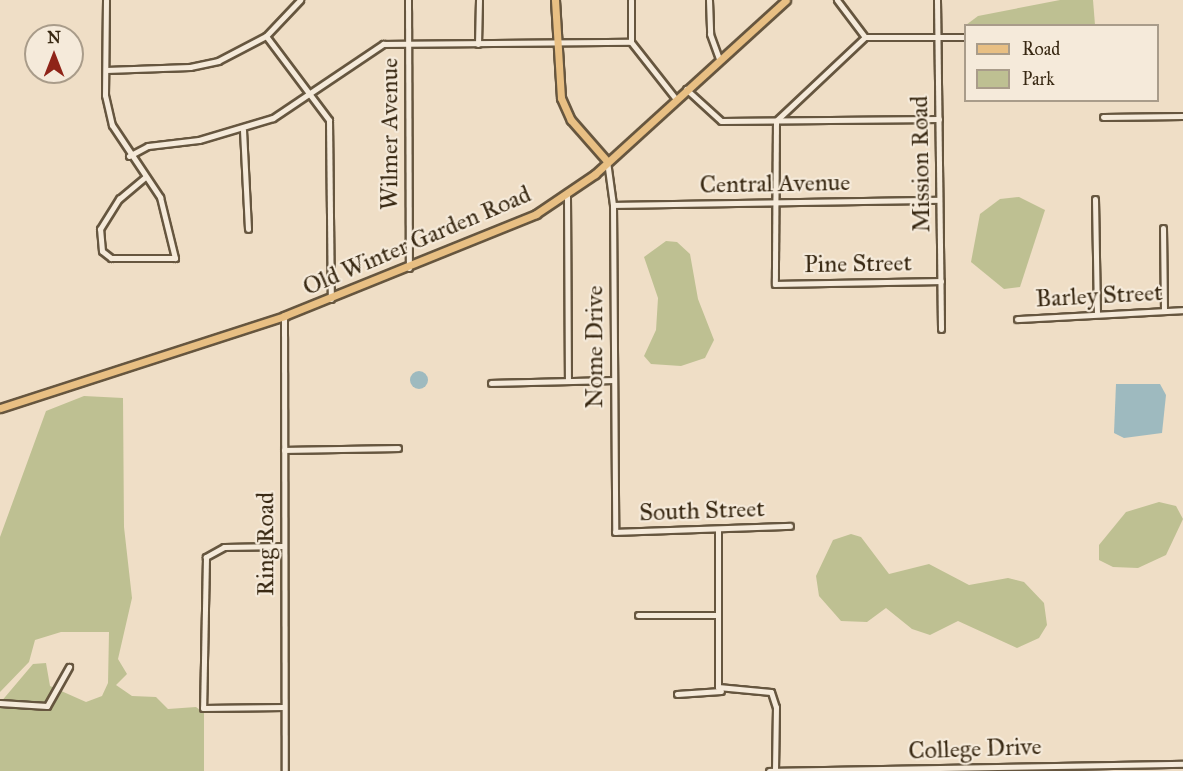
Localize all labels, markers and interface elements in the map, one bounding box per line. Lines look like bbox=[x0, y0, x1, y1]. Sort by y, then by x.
north arrow bbox=[24, 24, 84, 84]
legend bbox=[964, 24, 1159, 102]
text: N bbox=[47, 28, 61, 47]
text: Road bbox=[1022, 38, 1060, 60]
street label: Wilmer Avenue bbox=[376, 58, 404, 210]
text: Park bbox=[1022, 68, 1055, 90]
street label: Mission Road bbox=[905, 95, 937, 233]
street label: Central Avenue bbox=[699, 168, 851, 200]
street label: Old Winter Garden Road bbox=[299, 180, 535, 302]
street label: Pine Street bbox=[804, 249, 912, 279]
street label: Barley Street bbox=[1035, 278, 1163, 314]
street label: Nome Drive bbox=[581, 286, 609, 408]
street label: Ring Road bbox=[252, 492, 280, 596]
street label: South Street bbox=[639, 494, 765, 528]
street label: College Drive bbox=[908, 732, 1042, 766]

